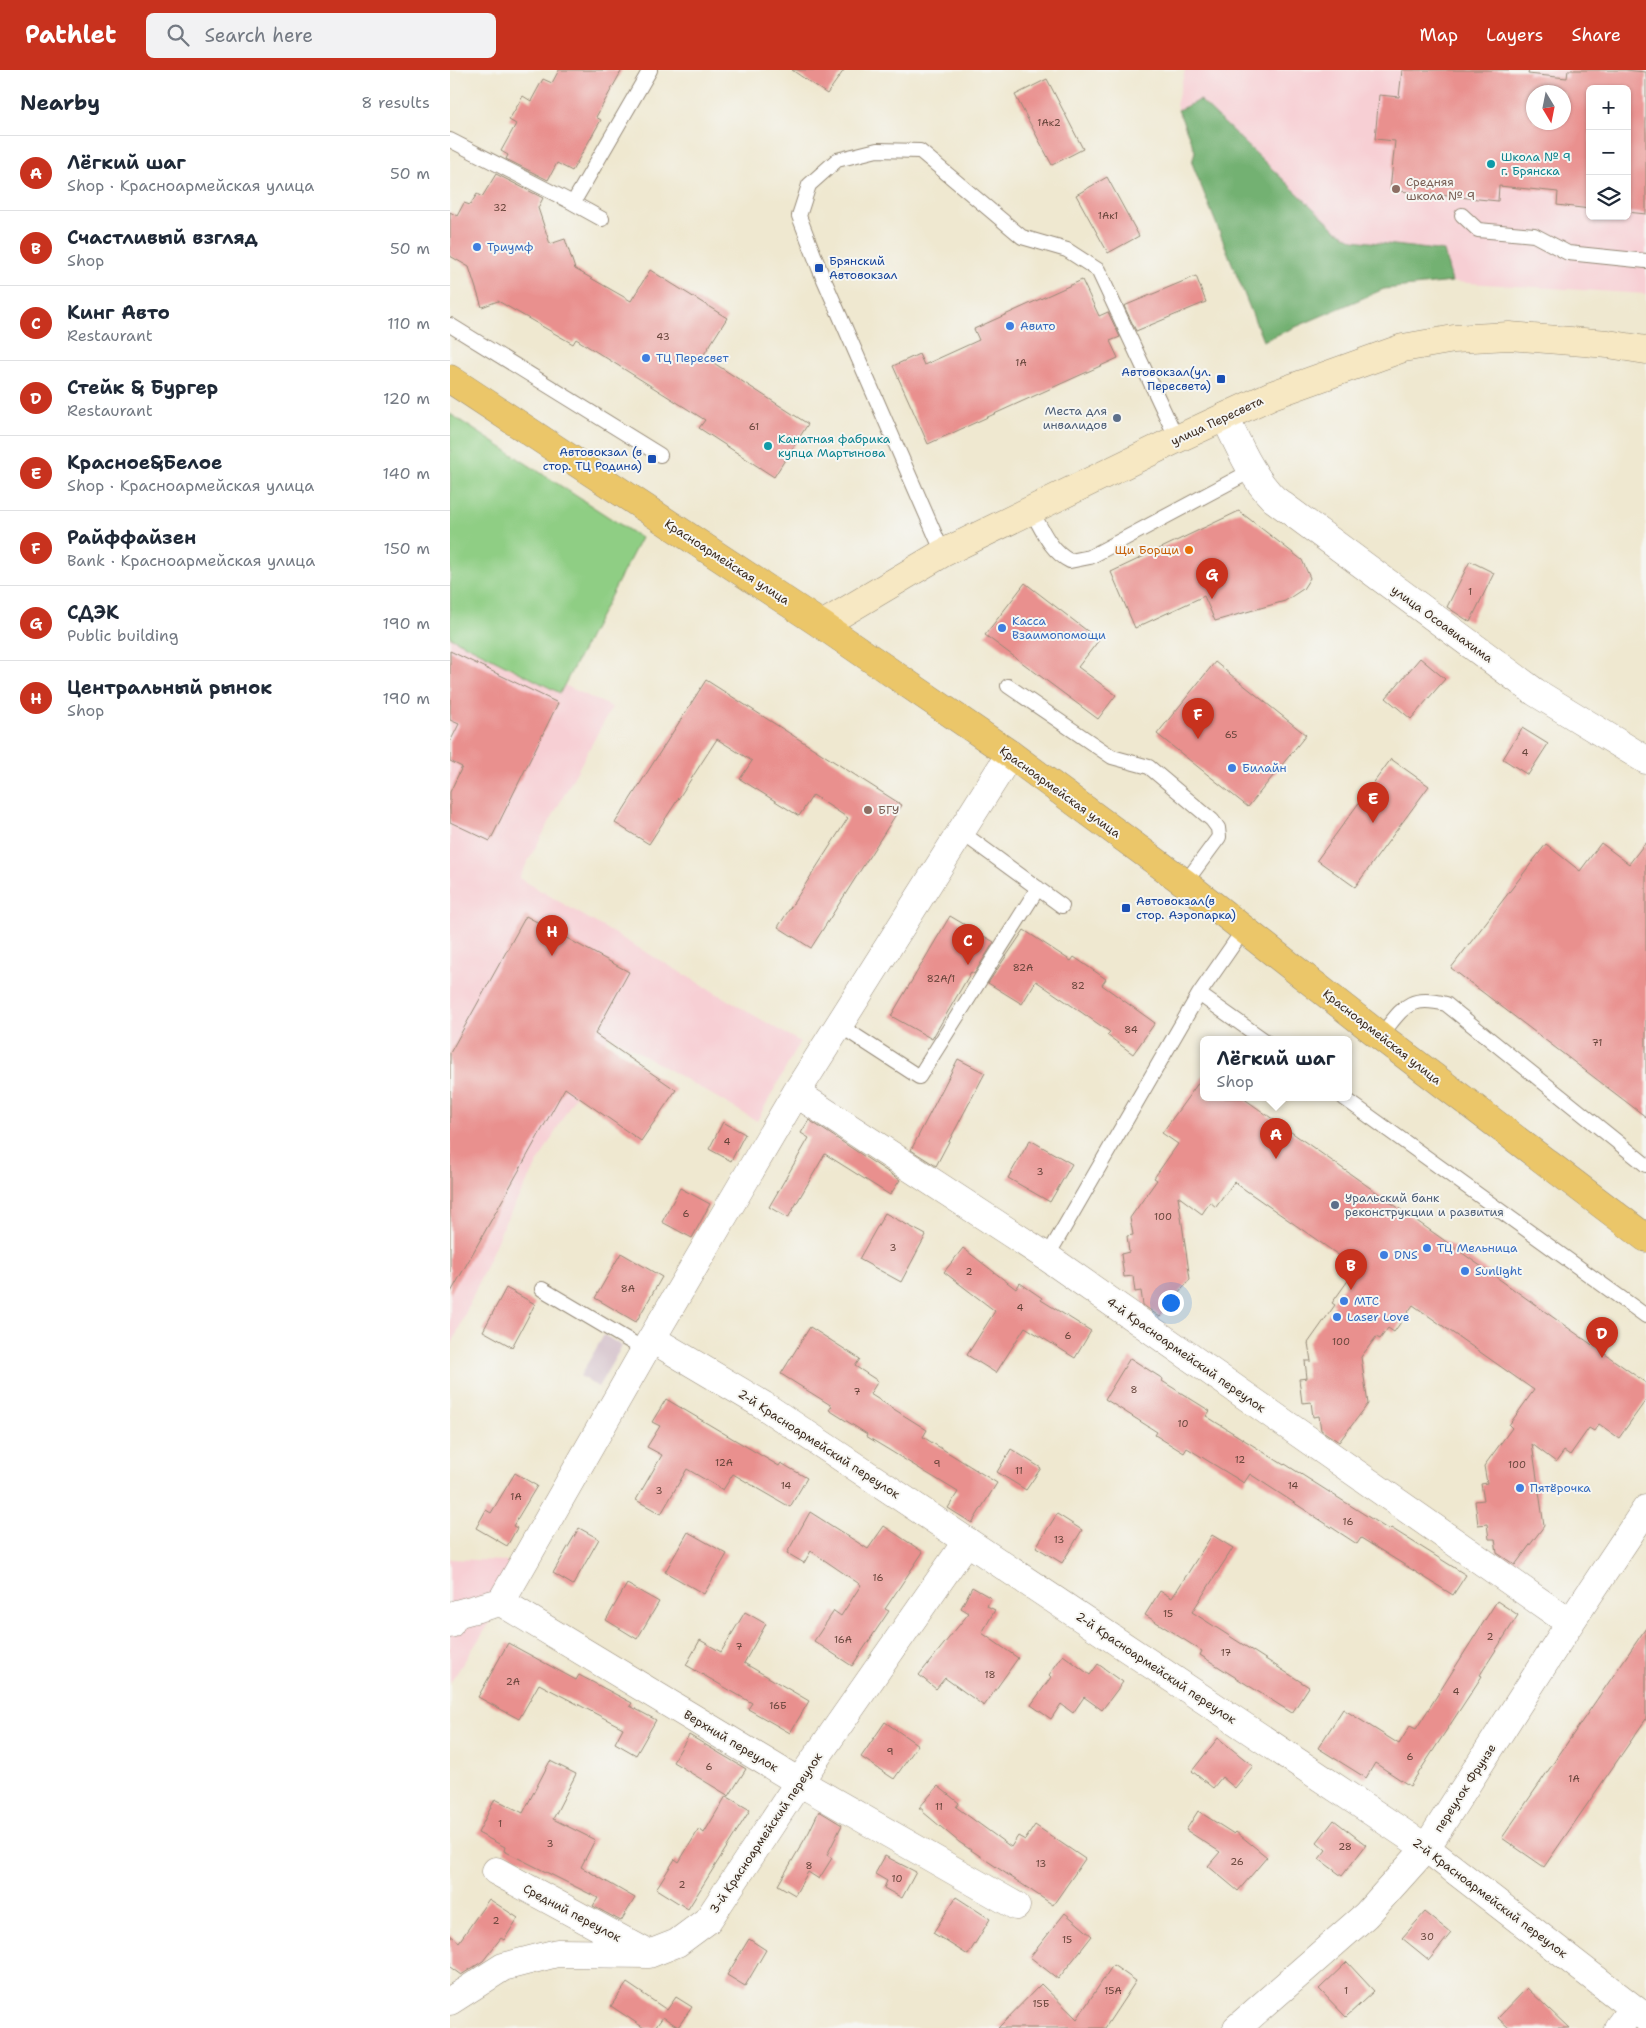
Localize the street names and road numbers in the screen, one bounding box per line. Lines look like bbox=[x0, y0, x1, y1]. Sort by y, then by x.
street label: улица Пересвета bbox=[1168, 392, 1266, 449]
street label: Красноармейская улица bbox=[661, 516, 793, 609]
street label: улица Осоавиахима bbox=[1388, 582, 1496, 667]
street label: Красноармейская улица bbox=[996, 743, 1124, 842]
street label: Красноармейская улица bbox=[1320, 986, 1445, 1089]
street label: 4-й Красноармейский переулок bbox=[1103, 1294, 1269, 1417]
street label: 2-й Красноармейский переулок bbox=[735, 1386, 903, 1503]
street label: 2-й Красноармейский переулок bbox=[1073, 1608, 1240, 1728]
street label: Верхний переулок bbox=[681, 1706, 782, 1776]
street label: переулок Фрунзе bbox=[1430, 1741, 1500, 1835]
street label: 3-й Красноармейский переулок bbox=[706, 1749, 826, 1916]
street label: 2-й Красноармейский переулок bbox=[1409, 1835, 1571, 1962]
street label: Средний переулок bbox=[520, 1880, 624, 1946]

